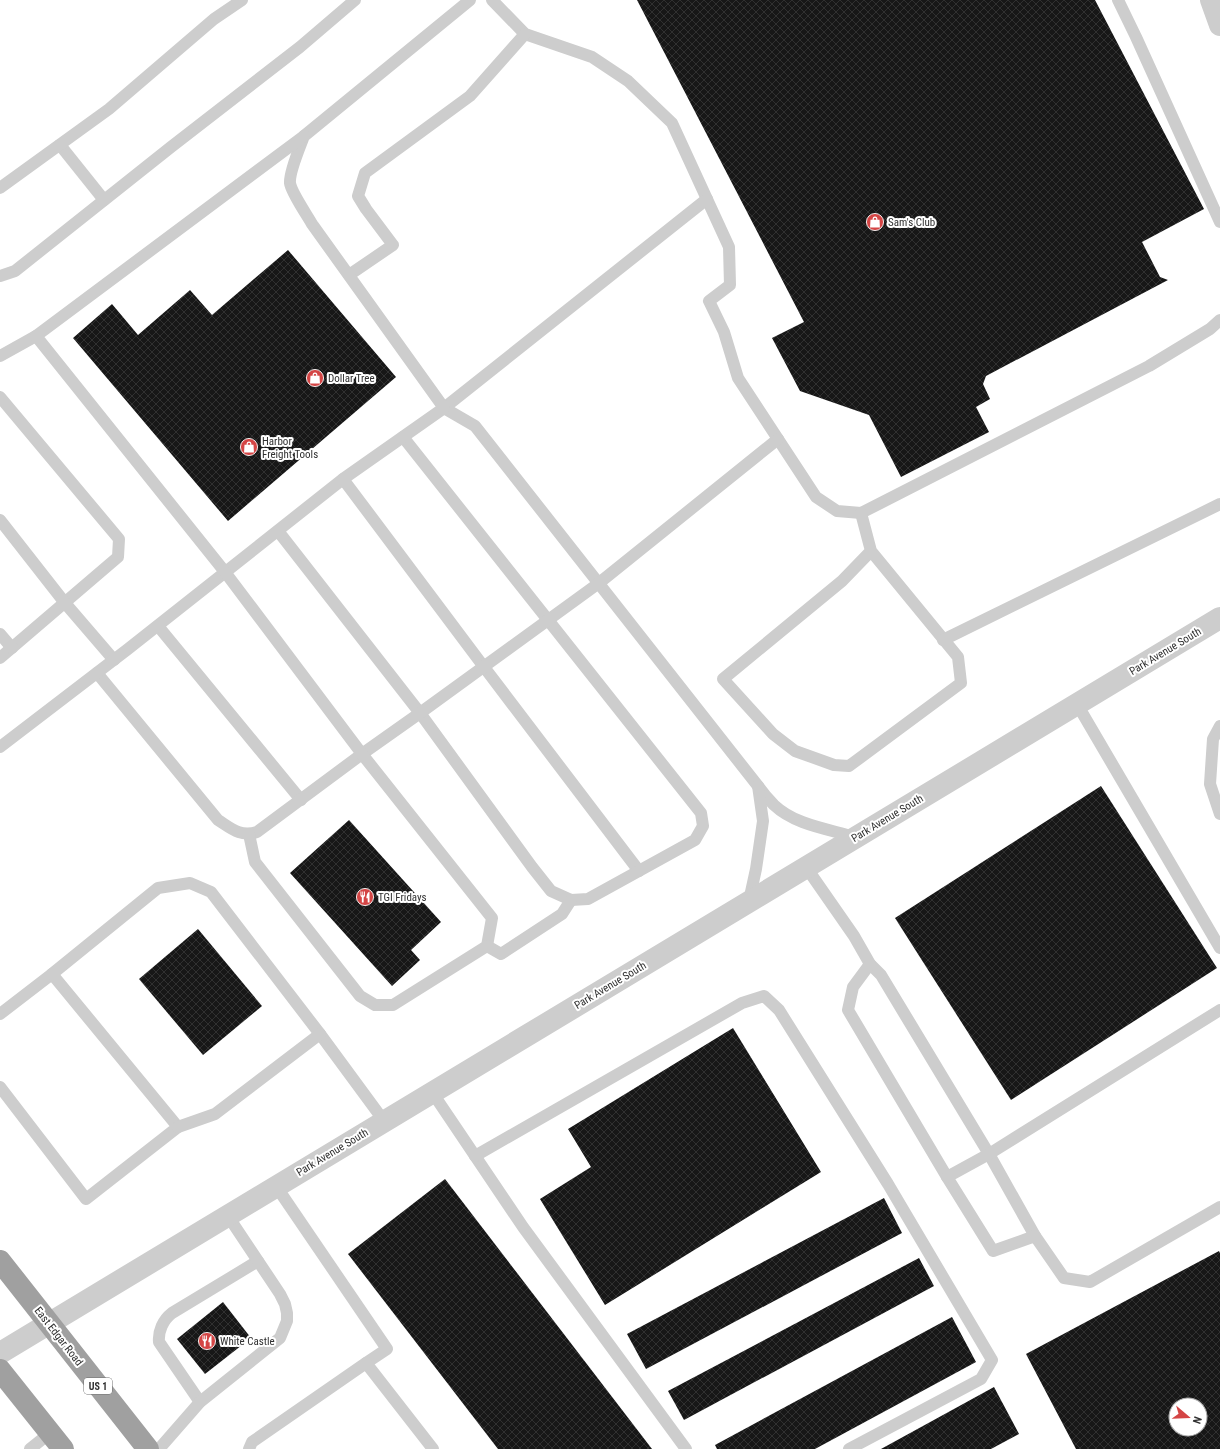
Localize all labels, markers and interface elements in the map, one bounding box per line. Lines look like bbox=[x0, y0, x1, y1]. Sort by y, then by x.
shop icon: Sam's Club bbox=[865, 212, 885, 232]
place label: Sam's Club bbox=[888, 216, 935, 229]
shop icon: Dollar Tree bbox=[305, 368, 325, 388]
place label: Dollar Tree bbox=[328, 372, 375, 385]
place label: Harbor Freight Tools bbox=[262, 435, 318, 461]
shop icon: Harbor Freight Tools bbox=[239, 437, 259, 457]
street label: Park Avenue South bbox=[1127, 625, 1204, 678]
street label: Park Avenue South bbox=[849, 792, 926, 845]
restaurant icon: TGI Fridays bbox=[355, 887, 375, 907]
place label: TGI Fridays bbox=[378, 891, 427, 904]
street label: Park Avenue South bbox=[572, 959, 649, 1012]
street label: Park Avenue South bbox=[294, 1126, 371, 1179]
street label: East Edgar Road bbox=[32, 1304, 86, 1368]
restaurant icon: White Castle bbox=[197, 1331, 217, 1351]
place label: White Castle bbox=[220, 1335, 275, 1348]
road number: US 1 bbox=[84, 1378, 112, 1394]
north arrow bbox=[1168, 1397, 1208, 1437]
text: N bbox=[1190, 1415, 1204, 1426]

